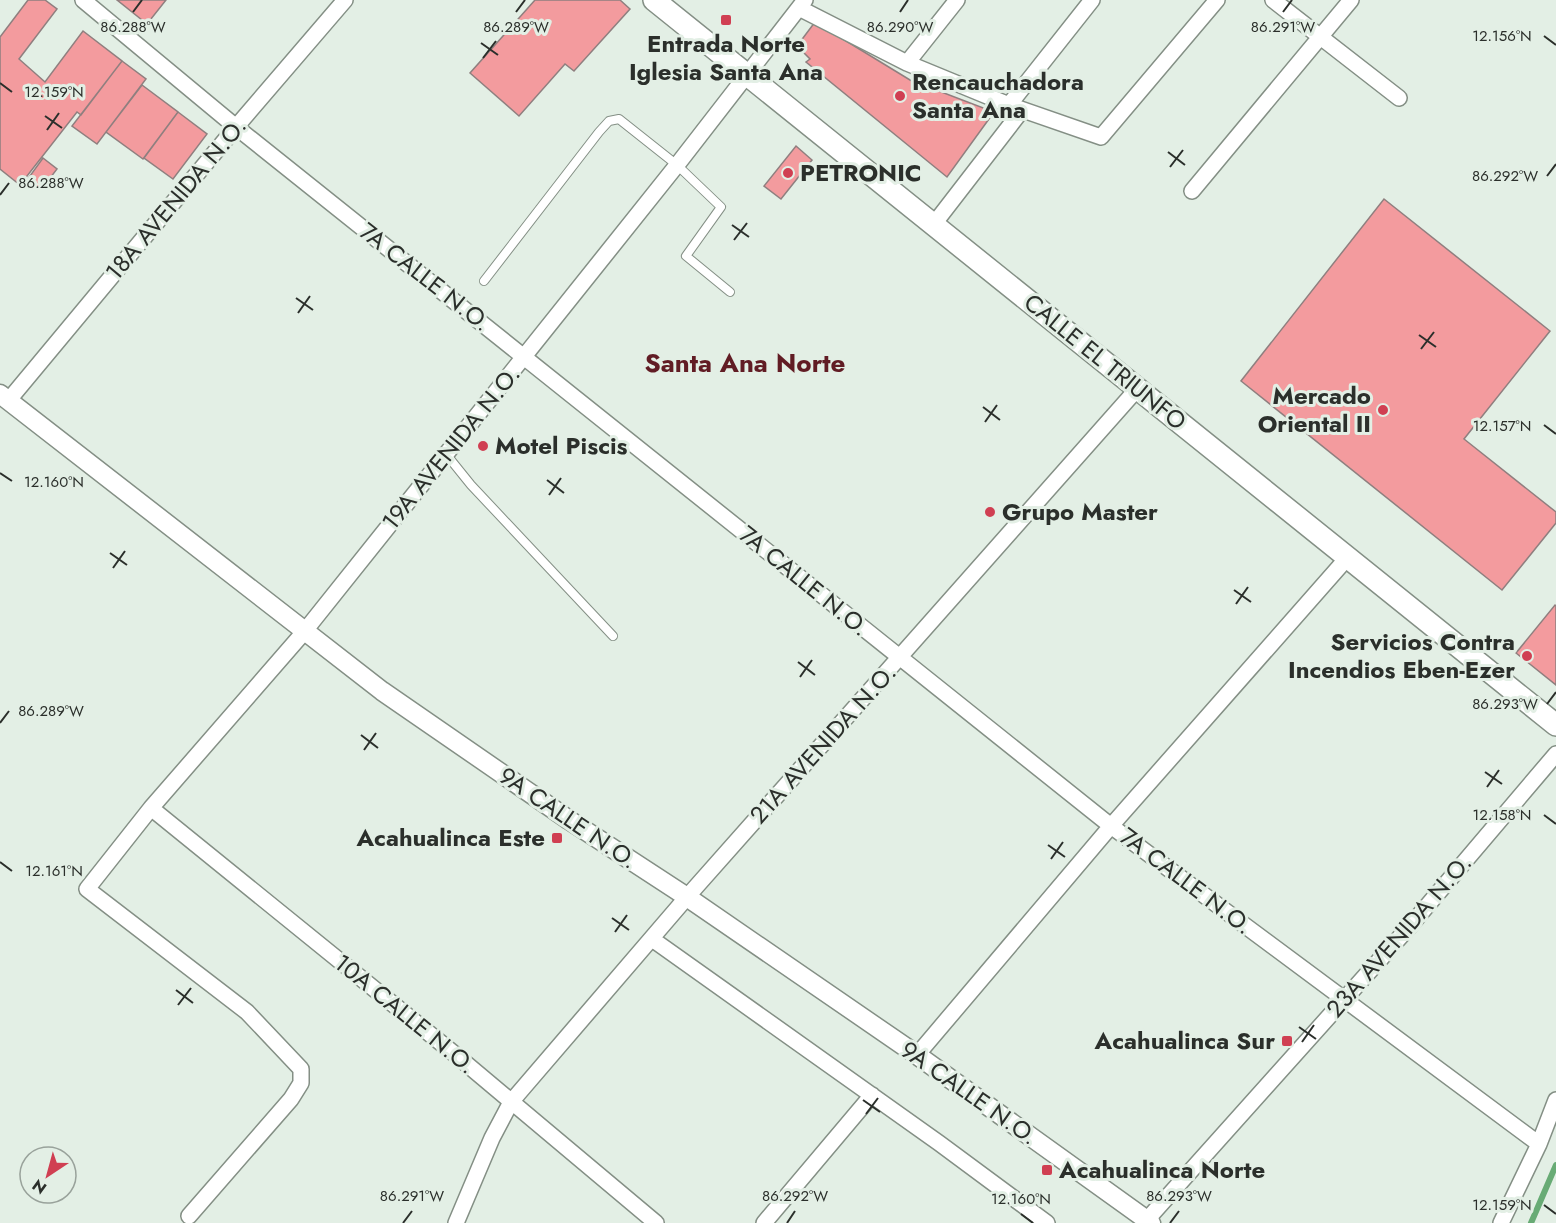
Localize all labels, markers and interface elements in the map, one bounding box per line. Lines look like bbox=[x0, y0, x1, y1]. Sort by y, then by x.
marker: Entrada Norte Iglesia Santa Ana bbox=[719, 13, 733, 27]
text: 86.288°W bbox=[100, 16, 166, 38]
text: 86.289°W bbox=[483, 16, 549, 38]
text: 86.290°W bbox=[867, 16, 933, 38]
text: 86.291°W bbox=[1251, 16, 1315, 38]
text: 12.156°N bbox=[1472, 25, 1532, 47]
place label: Entrada Norte Iglesia Santa Ana bbox=[629, 26, 823, 89]
place label: Rencauchadora Santa Ana bbox=[912, 64, 1084, 127]
text: 12.159°N bbox=[24, 81, 84, 103]
marker: Rencauchadora Santa Ana bbox=[893, 89, 907, 103]
street label: 18A AVENIDA N.O. bbox=[97, 110, 254, 288]
place label: PETRONIC bbox=[800, 155, 922, 190]
text: 86.292°W bbox=[1472, 165, 1538, 187]
marker: PETRONIC bbox=[781, 166, 795, 180]
text: 86.288°W bbox=[18, 172, 84, 194]
street label: 7A CALLE N.O. bbox=[352, 214, 498, 339]
street label: CALLE EL TRIUNFO bbox=[1017, 285, 1194, 438]
district label: Santa Ana Norte bbox=[644, 344, 846, 382]
street label: 19A AVENIDA N.O. bbox=[373, 358, 528, 538]
place label: Mercado Oriental II bbox=[1258, 378, 1371, 441]
marker: Mercado Oriental II bbox=[1376, 403, 1390, 417]
text: 12.157°N bbox=[1473, 415, 1531, 437]
place label: Motel Piscis bbox=[495, 428, 628, 463]
marker: Motel Piscis bbox=[476, 439, 490, 453]
text: 12.160°N bbox=[24, 471, 84, 493]
place label: Grupo Master bbox=[1002, 494, 1158, 529]
marker: Grupo Master bbox=[983, 505, 997, 519]
street label: 7A CALLE N.O. bbox=[732, 517, 877, 644]
place label: Servicios Contra Incendios Eben-Ezer bbox=[1288, 624, 1515, 687]
marker: Servicios Contra Incendios Eben-Ezer bbox=[1520, 649, 1534, 663]
street label: 21A AVENIDA N.O. bbox=[741, 656, 904, 831]
text: 86.293°W bbox=[1472, 693, 1538, 715]
text: 86.289°W bbox=[18, 700, 84, 722]
street label: 9A CALLE N.O. bbox=[492, 758, 645, 877]
text: 12.158°N bbox=[1473, 804, 1531, 826]
street label: 7A CALLE N.O. bbox=[1113, 819, 1260, 942]
place label: Acahualinca Este bbox=[355, 820, 545, 855]
marker: Acahualinca Este bbox=[550, 831, 564, 845]
street label: 23A AVENIDA N.O. bbox=[1318, 846, 1479, 1025]
text: 12.161°N bbox=[25, 860, 83, 882]
street label: 10A CALLE N.O. bbox=[327, 945, 484, 1082]
place label: Acahualinca Sur bbox=[1094, 1023, 1275, 1058]
street label: 9A CALLE N.O. bbox=[894, 1032, 1045, 1153]
marker: Acahualinca Sur bbox=[1280, 1034, 1294, 1048]
north arrow bbox=[18, 1145, 78, 1205]
place label: Acahualinca Norte bbox=[1058, 1152, 1265, 1187]
marker: Acahualinca Norte bbox=[1040, 1163, 1054, 1177]
text: N bbox=[28, 1174, 51, 1200]
text: 86.291°W bbox=[380, 1185, 444, 1207]
text: 86.292°W bbox=[762, 1185, 828, 1207]
text: 86.293°W bbox=[1146, 1185, 1212, 1207]
text: 12.160°N bbox=[991, 1188, 1051, 1210]
text: 12.159°N bbox=[1472, 1194, 1532, 1216]

